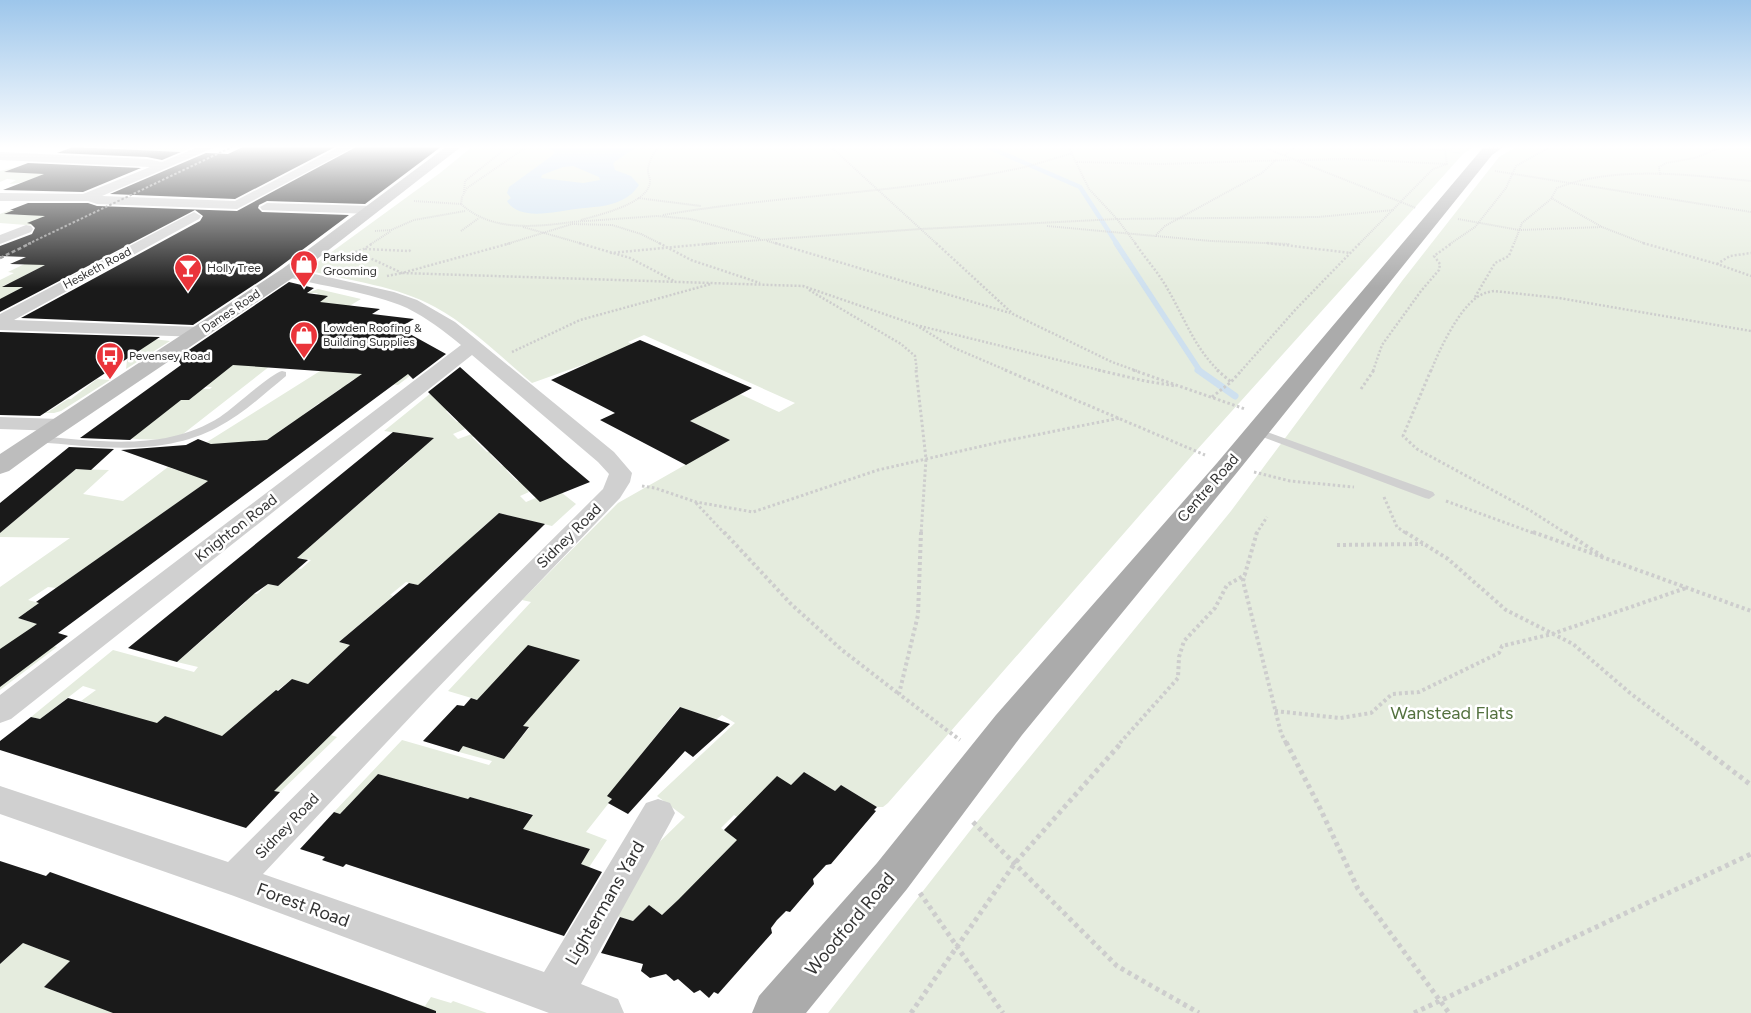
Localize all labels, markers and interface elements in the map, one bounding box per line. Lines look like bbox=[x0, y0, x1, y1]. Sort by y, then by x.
street label: Hesketh Road bbox=[61, 244, 133, 292]
shop icon: Parkside Grooming bbox=[289, 249, 319, 288]
place label: Parkside Grooming bbox=[323, 250, 377, 278]
bar icon: Holly Tree bbox=[173, 253, 203, 292]
place label: Holly Tree bbox=[207, 261, 261, 275]
street label: Dames Road bbox=[199, 286, 263, 336]
shop icon: Lowden Roofing & Building Supplies bbox=[289, 320, 319, 359]
place label: Lowden Roofing & Building Supplies bbox=[323, 321, 422, 349]
bus stop icon: Pevensey Road bbox=[95, 341, 125, 380]
place label: Pevensey Road bbox=[129, 349, 210, 363]
street label: Centre Road bbox=[1173, 450, 1243, 526]
street label: Knighton Road bbox=[191, 490, 281, 566]
street label: Sidney Road bbox=[533, 500, 605, 572]
park label: Wanstead Flats bbox=[1390, 702, 1514, 724]
street label: Sidney Road bbox=[251, 790, 323, 862]
street label: Lightermans Yard bbox=[561, 837, 649, 969]
street label: Woodford Road bbox=[801, 868, 899, 980]
street label: Forest Road bbox=[254, 878, 352, 932]

